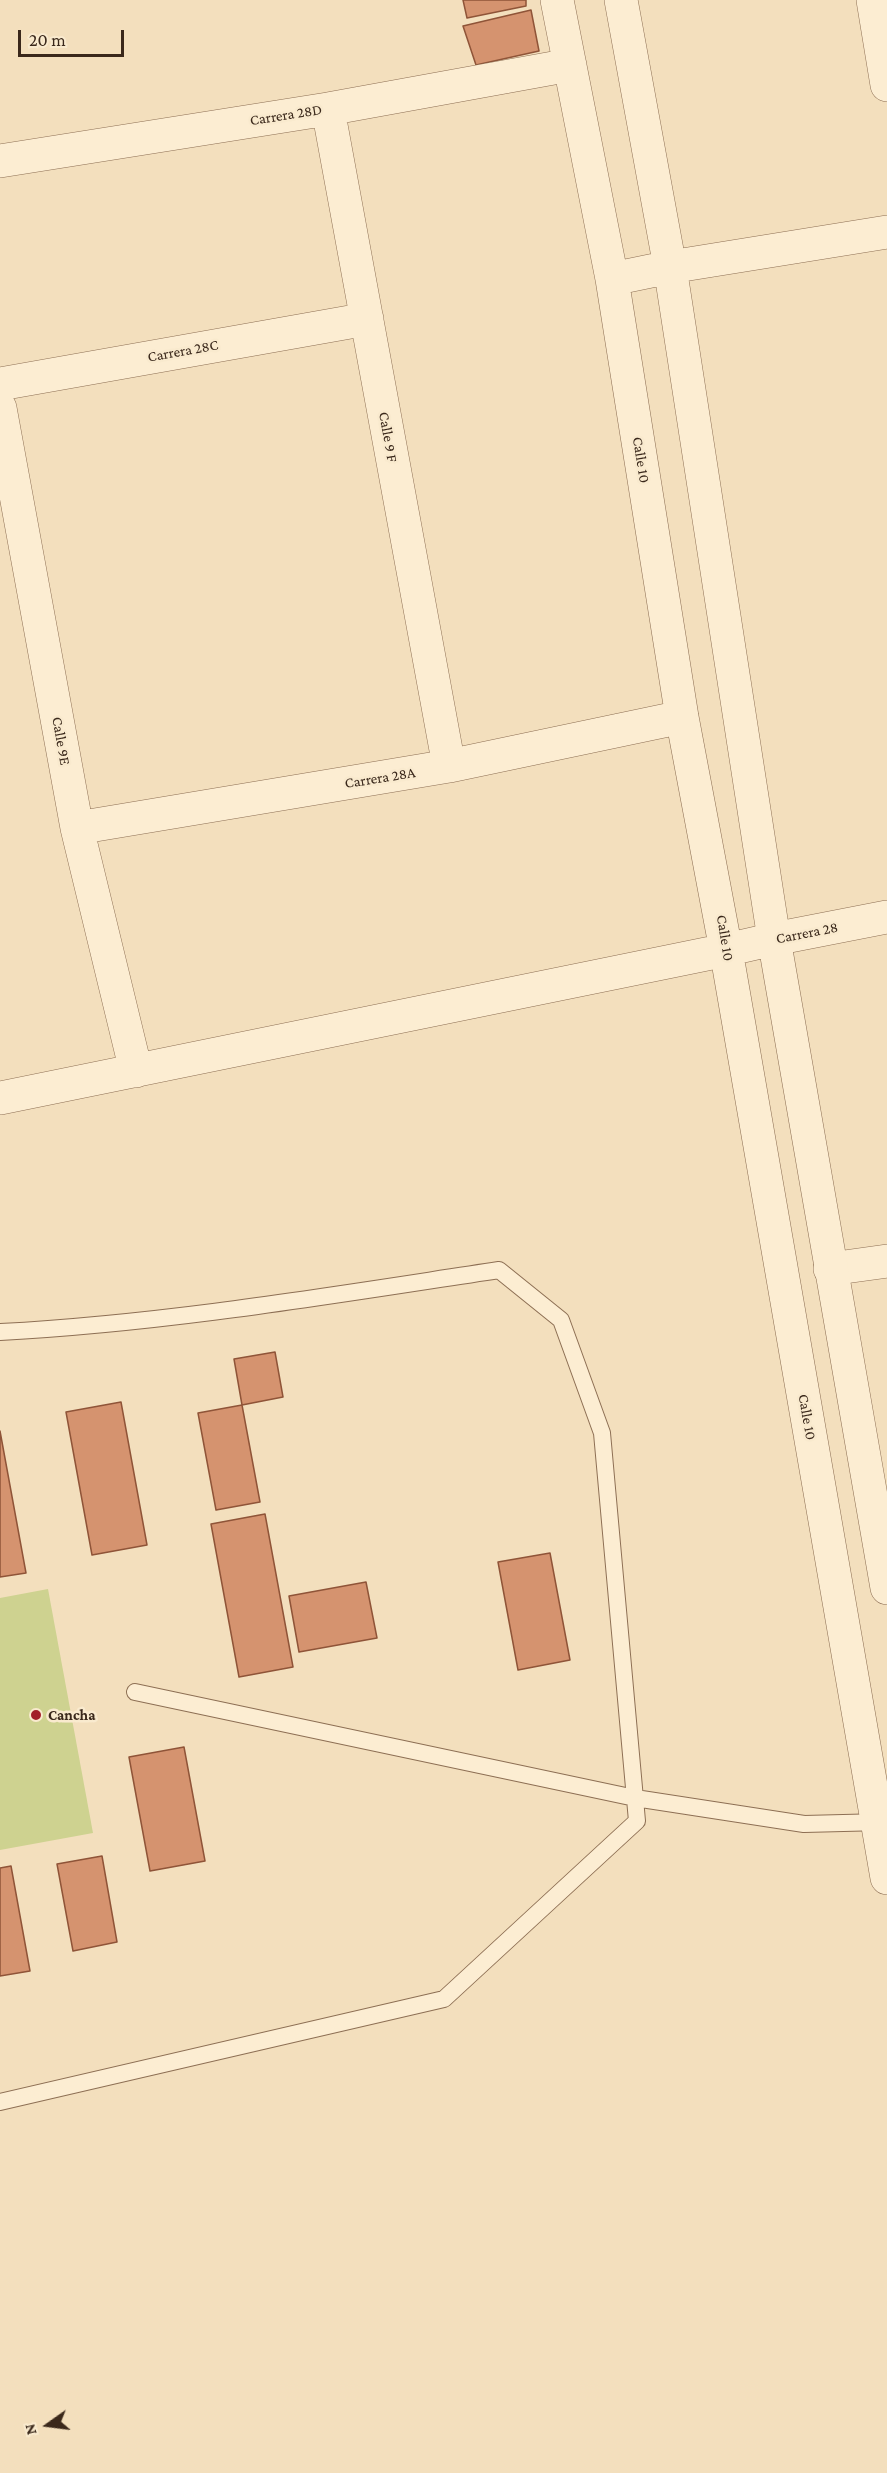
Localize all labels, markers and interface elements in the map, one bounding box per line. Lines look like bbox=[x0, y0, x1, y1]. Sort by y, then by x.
scale bar bbox=[21, 18, 128, 56]
text: 20 m bbox=[29, 30, 66, 50]
street label: Carrera 28D bbox=[249, 100, 323, 130]
street label: Carrera 28C bbox=[146, 336, 220, 366]
street label: Calle 9 F bbox=[375, 410, 401, 464]
street label: Calle 10 bbox=[628, 436, 654, 484]
street label: Calle 9E bbox=[48, 715, 74, 767]
street label: Carrera 28A bbox=[343, 764, 417, 792]
street label: Calle 10 bbox=[712, 914, 738, 962]
street label: Carrera 28 bbox=[775, 918, 839, 948]
street label: Calle 10 bbox=[794, 1393, 820, 1441]
place label: Cancha bbox=[48, 1706, 96, 1724]
marker: Cancha bbox=[29, 1708, 43, 1722]
north arrow bbox=[18, 2395, 78, 2455]
text: N bbox=[20, 2422, 40, 2437]

